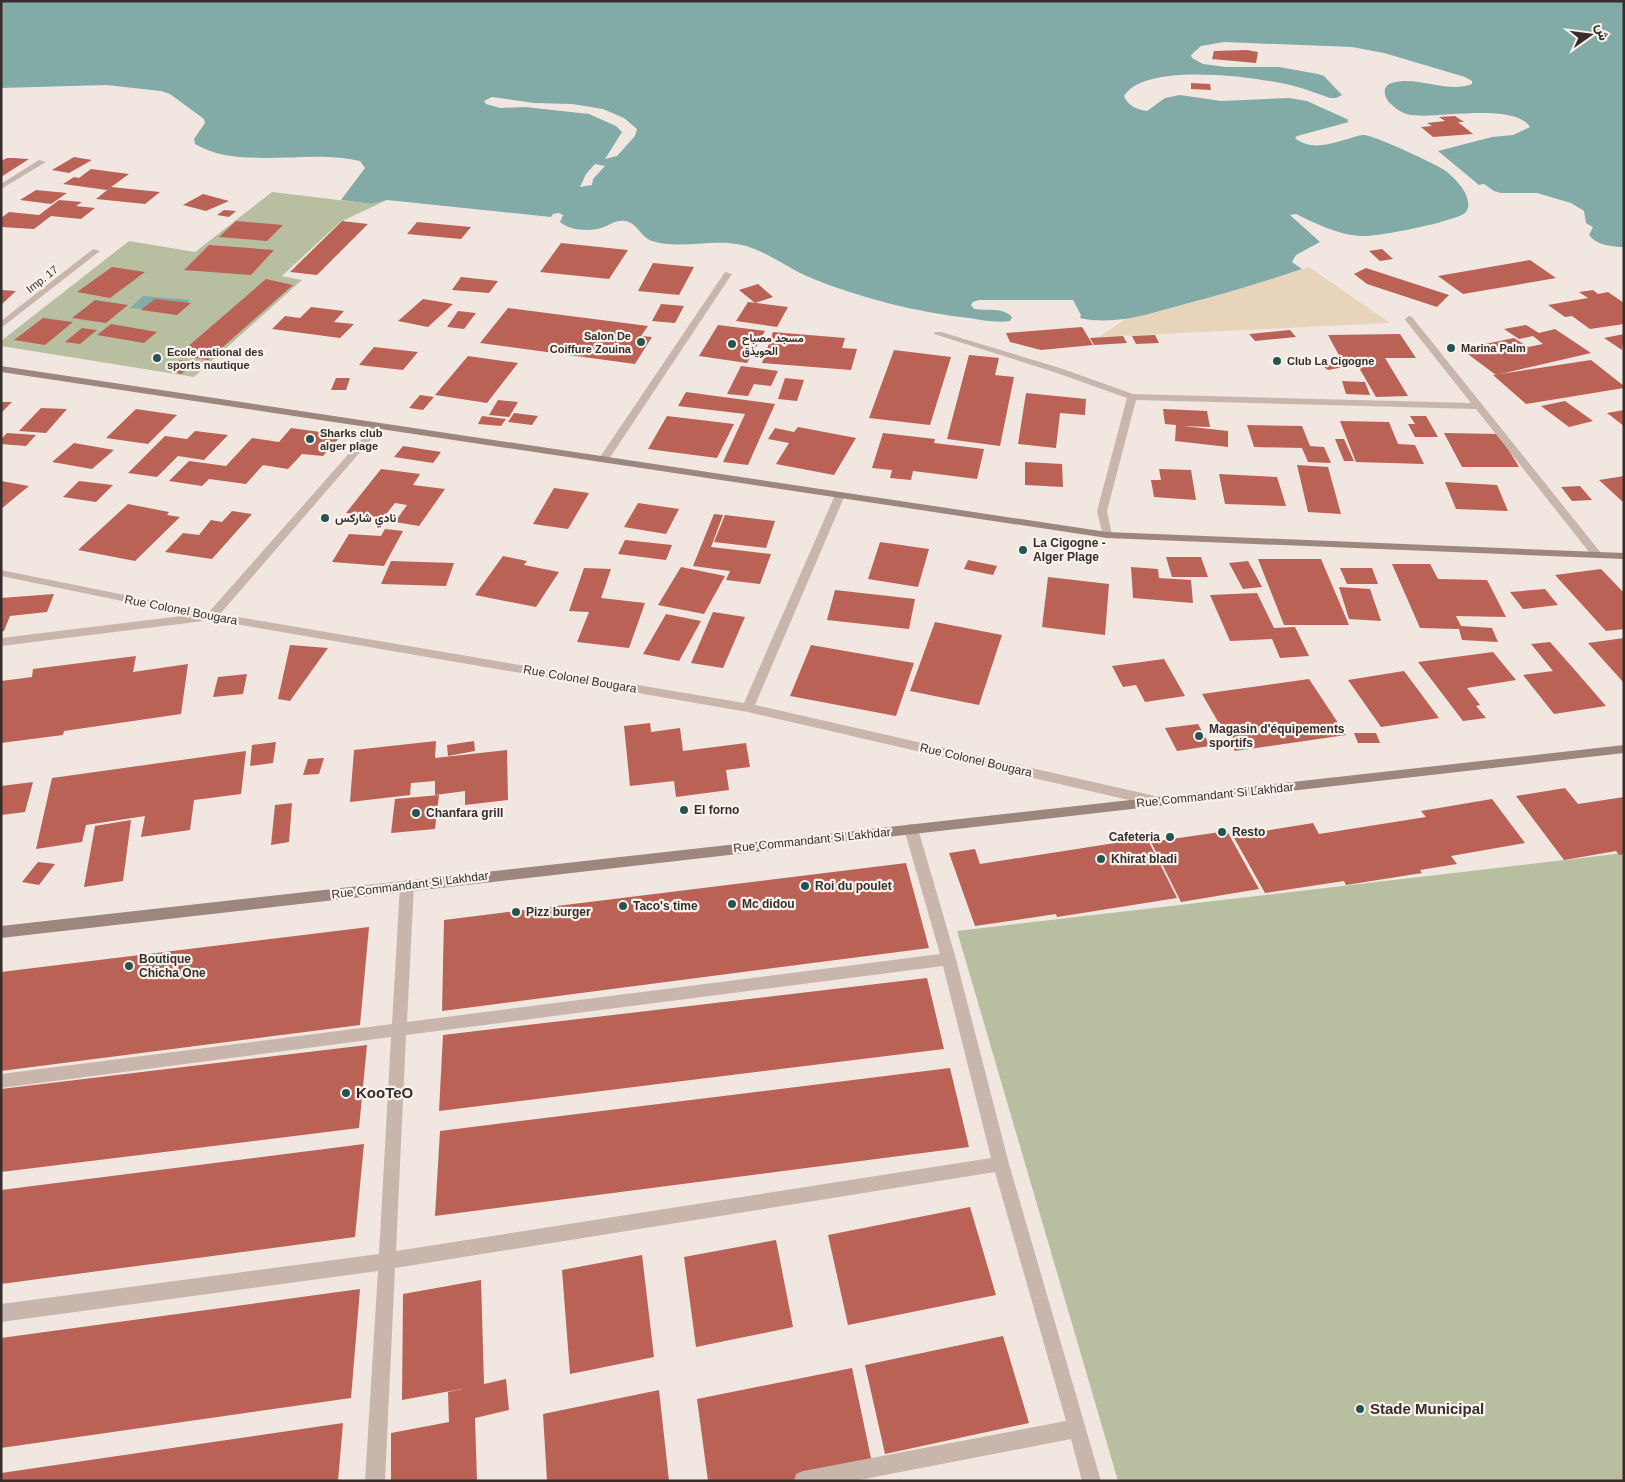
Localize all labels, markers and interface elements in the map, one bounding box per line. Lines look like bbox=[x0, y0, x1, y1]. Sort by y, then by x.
north arrow bbox=[1565, 10, 1615, 60]
text: ش bbox=[1592, 22, 1612, 42]
street label: Imp. 17 bbox=[24, 263, 60, 295]
place label: Salon De Coiffure Zouina bbox=[550, 330, 632, 355]
place label: مسجد مصباح الحويذق bbox=[742, 332, 804, 358]
marker: Salon De Coiffure Zouina bbox=[635, 336, 647, 348]
marker: مسجد مصباح الحويذق bbox=[726, 338, 738, 350]
marker: Marina Palm bbox=[1445, 342, 1457, 354]
place label: Marina Palm bbox=[1461, 342, 1526, 354]
place label: Ecole national des sports nautique bbox=[167, 346, 264, 371]
marker: Ecole national des sports nautique bbox=[151, 352, 163, 364]
marker: Club La Cigogne bbox=[1271, 355, 1283, 367]
place label: Club La Cigogne bbox=[1287, 355, 1374, 367]
place label: Sharks club alger plage bbox=[320, 427, 383, 452]
marker: Sharks club alger plage bbox=[304, 433, 316, 445]
place label: نادي شاركس bbox=[335, 511, 397, 528]
marker: نادي شاركس bbox=[319, 512, 331, 524]
place label: La Cigogne - Alger Plage bbox=[1033, 536, 1106, 564]
marker: La Cigogne - Alger Plage bbox=[1017, 544, 1029, 556]
street label: Rue Colonel Bougara bbox=[123, 592, 239, 628]
street label: Rue Colonel Bougara bbox=[522, 662, 638, 696]
place label: Magasin d'équipements sportifs bbox=[1209, 722, 1345, 750]
marker: Magasin d'équipements sportifs bbox=[1193, 730, 1205, 742]
street label: Rue Colonel Bougara bbox=[919, 740, 1034, 780]
street label: Rue Commandant Si Lakhdar bbox=[1136, 780, 1294, 810]
place label: El forno bbox=[694, 803, 739, 817]
marker: El forno bbox=[678, 804, 690, 816]
place label: Chanfara grill bbox=[426, 806, 503, 820]
marker: Chanfara grill bbox=[410, 807, 422, 819]
street label: Rue Commandant Si Lakhdar bbox=[733, 825, 891, 855]
place label: Resto bbox=[1232, 825, 1265, 839]
marker: Resto bbox=[1216, 826, 1228, 838]
place label: Cafeteria bbox=[1109, 830, 1160, 844]
marker: Cafeteria bbox=[1164, 831, 1176, 843]
place label: Khirat bladi bbox=[1111, 852, 1177, 866]
marker: Khirat bladi bbox=[1095, 853, 1107, 865]
street label: Rue Commandant Si Lakhdar bbox=[331, 868, 489, 902]
place label: Roi du poulet bbox=[815, 879, 892, 893]
marker: Roi du poulet bbox=[799, 880, 811, 892]
place label: Mc didou bbox=[742, 897, 795, 911]
marker: Mc didou bbox=[726, 898, 738, 910]
place label: Taco's time bbox=[633, 899, 698, 913]
marker: Taco's time bbox=[617, 900, 629, 912]
place label: Pizz burger bbox=[526, 905, 591, 919]
marker: Pizz burger bbox=[510, 906, 522, 918]
place label: Boutique Chicha One bbox=[139, 952, 206, 980]
marker: Boutique Chicha One bbox=[123, 960, 135, 972]
place label: KooTeO bbox=[356, 1084, 414, 1101]
marker: KooTeO bbox=[340, 1087, 352, 1099]
place label: Stade Municipal bbox=[1370, 1400, 1484, 1417]
marker: Stade Municipal bbox=[1354, 1403, 1366, 1415]

